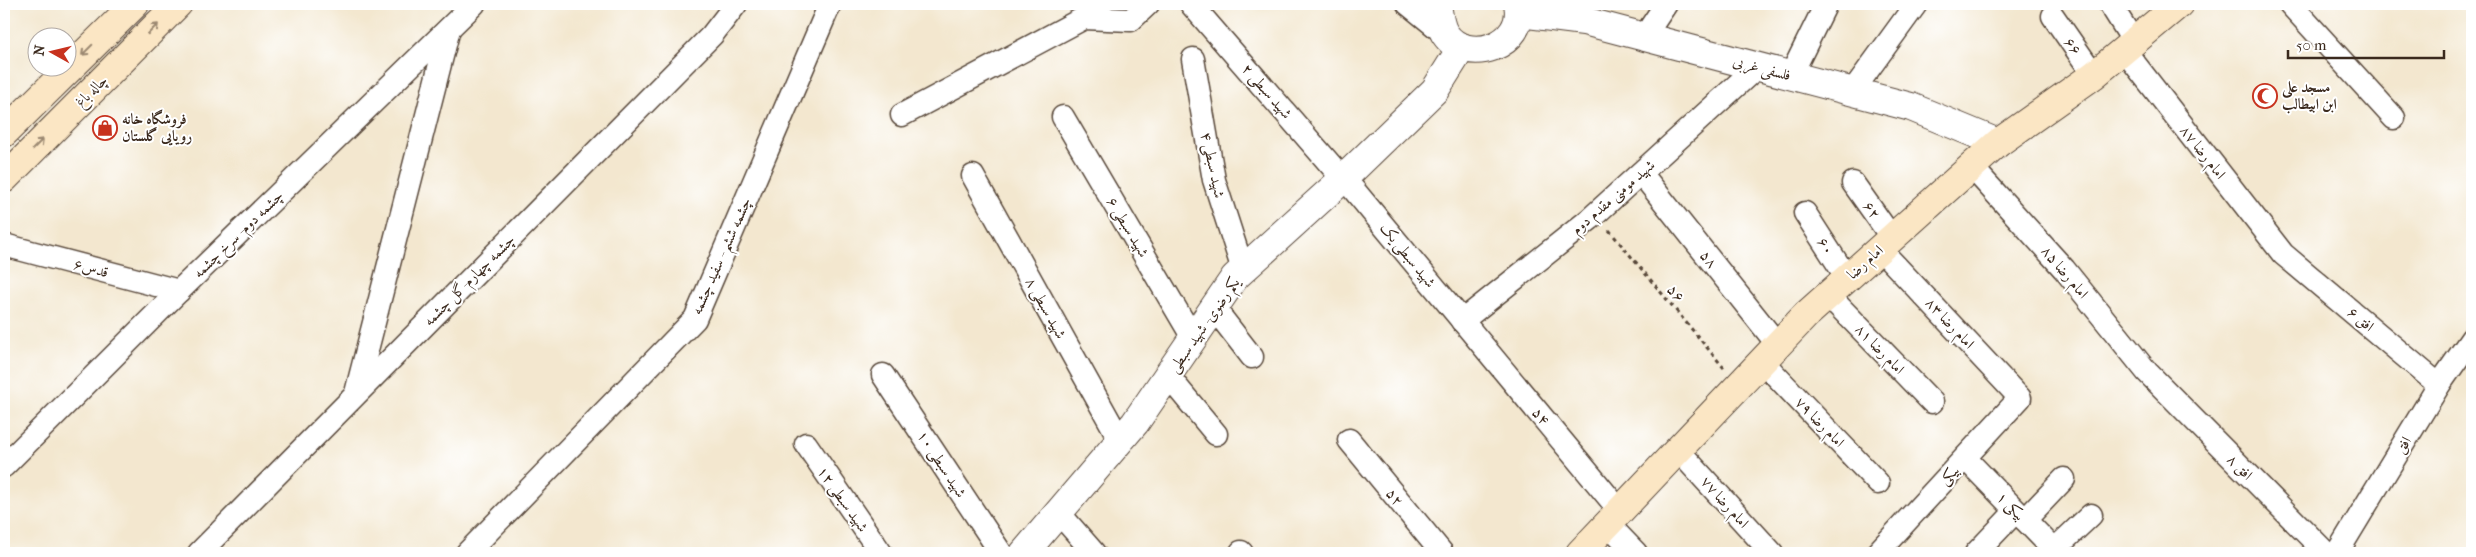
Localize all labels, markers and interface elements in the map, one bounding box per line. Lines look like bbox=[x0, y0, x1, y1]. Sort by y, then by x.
one-way arrow bbox=[147, 23, 159, 35]
north arrow bbox=[28, 28, 78, 78]
scale bar bbox=[2288, 28, 2445, 60]
street label: ۶۶ bbox=[2061, 34, 2085, 58]
text: 50 m bbox=[2296, 36, 2327, 54]
text: N bbox=[30, 43, 49, 57]
one-way arrow bbox=[81, 44, 94, 56]
street label: فلسفی غربی bbox=[1731, 52, 1793, 86]
street label: ۲ شهید سبطی bbox=[1237, 60, 1296, 124]
street label: چاله باغ bbox=[71, 71, 114, 114]
place label: مسجد علی ابن ابیطالب bbox=[2281, 78, 2337, 114]
mosque icon: مسجد علی ابن ابیطالب bbox=[2252, 83, 2278, 109]
place label: فروشگاه خانه رویایی گلستان bbox=[122, 109, 192, 146]
shop icon: فروشگاه خانه رویایی گلستان bbox=[92, 115, 118, 141]
street label: امام رضا ۸۷ bbox=[2173, 122, 2230, 185]
street label: ۴ شهید سبطی bbox=[1195, 130, 1229, 200]
one-way arrow bbox=[32, 138, 44, 150]
street label: شهید مومنی مقدم دوم bbox=[1567, 156, 1661, 241]
street label: چشمه دوم- سرخ چشمه bbox=[189, 186, 290, 284]
street label: ۶ شهید سبطی bbox=[1101, 194, 1153, 261]
street label: چشمه ششم - سفید چشمه bbox=[687, 195, 760, 320]
street label: ۶۲ bbox=[1860, 198, 1884, 222]
street label: شهید سبطی یک bbox=[1375, 219, 1440, 292]
street label: چشمه چهارم-گل چشمه bbox=[420, 231, 521, 332]
street label: ۶۰ bbox=[1814, 234, 1838, 258]
street label: امام رضا bbox=[1843, 241, 1889, 286]
street label: امام رضا ۸۵ bbox=[2035, 242, 2092, 305]
street label: ۵۸ bbox=[1696, 247, 1722, 271]
street label: قدس۶ bbox=[72, 255, 110, 281]
street label: یکم رضوی- شهید سبطی bbox=[1165, 273, 1248, 379]
street label: ۸ شهید سبطی bbox=[1020, 274, 1070, 343]
street label: ۵۶ bbox=[1663, 280, 1689, 306]
street label: امام رضا ۸۳ bbox=[1919, 294, 1978, 355]
street label: افق ۶ bbox=[2344, 303, 2378, 335]
street label: امام رضا ۸۱ bbox=[1849, 320, 1908, 381]
street label: امام رضا ۷۹ bbox=[1789, 393, 1848, 454]
street label: ۵۴ bbox=[1528, 403, 1554, 429]
street label: ۱۰ شهید سبطی bbox=[912, 427, 970, 502]
street label: افق bbox=[2391, 433, 2415, 457]
street label: افق ۸ bbox=[2223, 450, 2257, 484]
street label: بیکی bbox=[1935, 461, 1964, 490]
street label: ۱۲ شهید سبطی bbox=[812, 463, 872, 536]
street label: امام رضا ۷۷ bbox=[1694, 472, 1753, 534]
street label: ۵۲ bbox=[1382, 485, 1408, 509]
street label: ۱ بیکی bbox=[1992, 488, 2029, 525]

